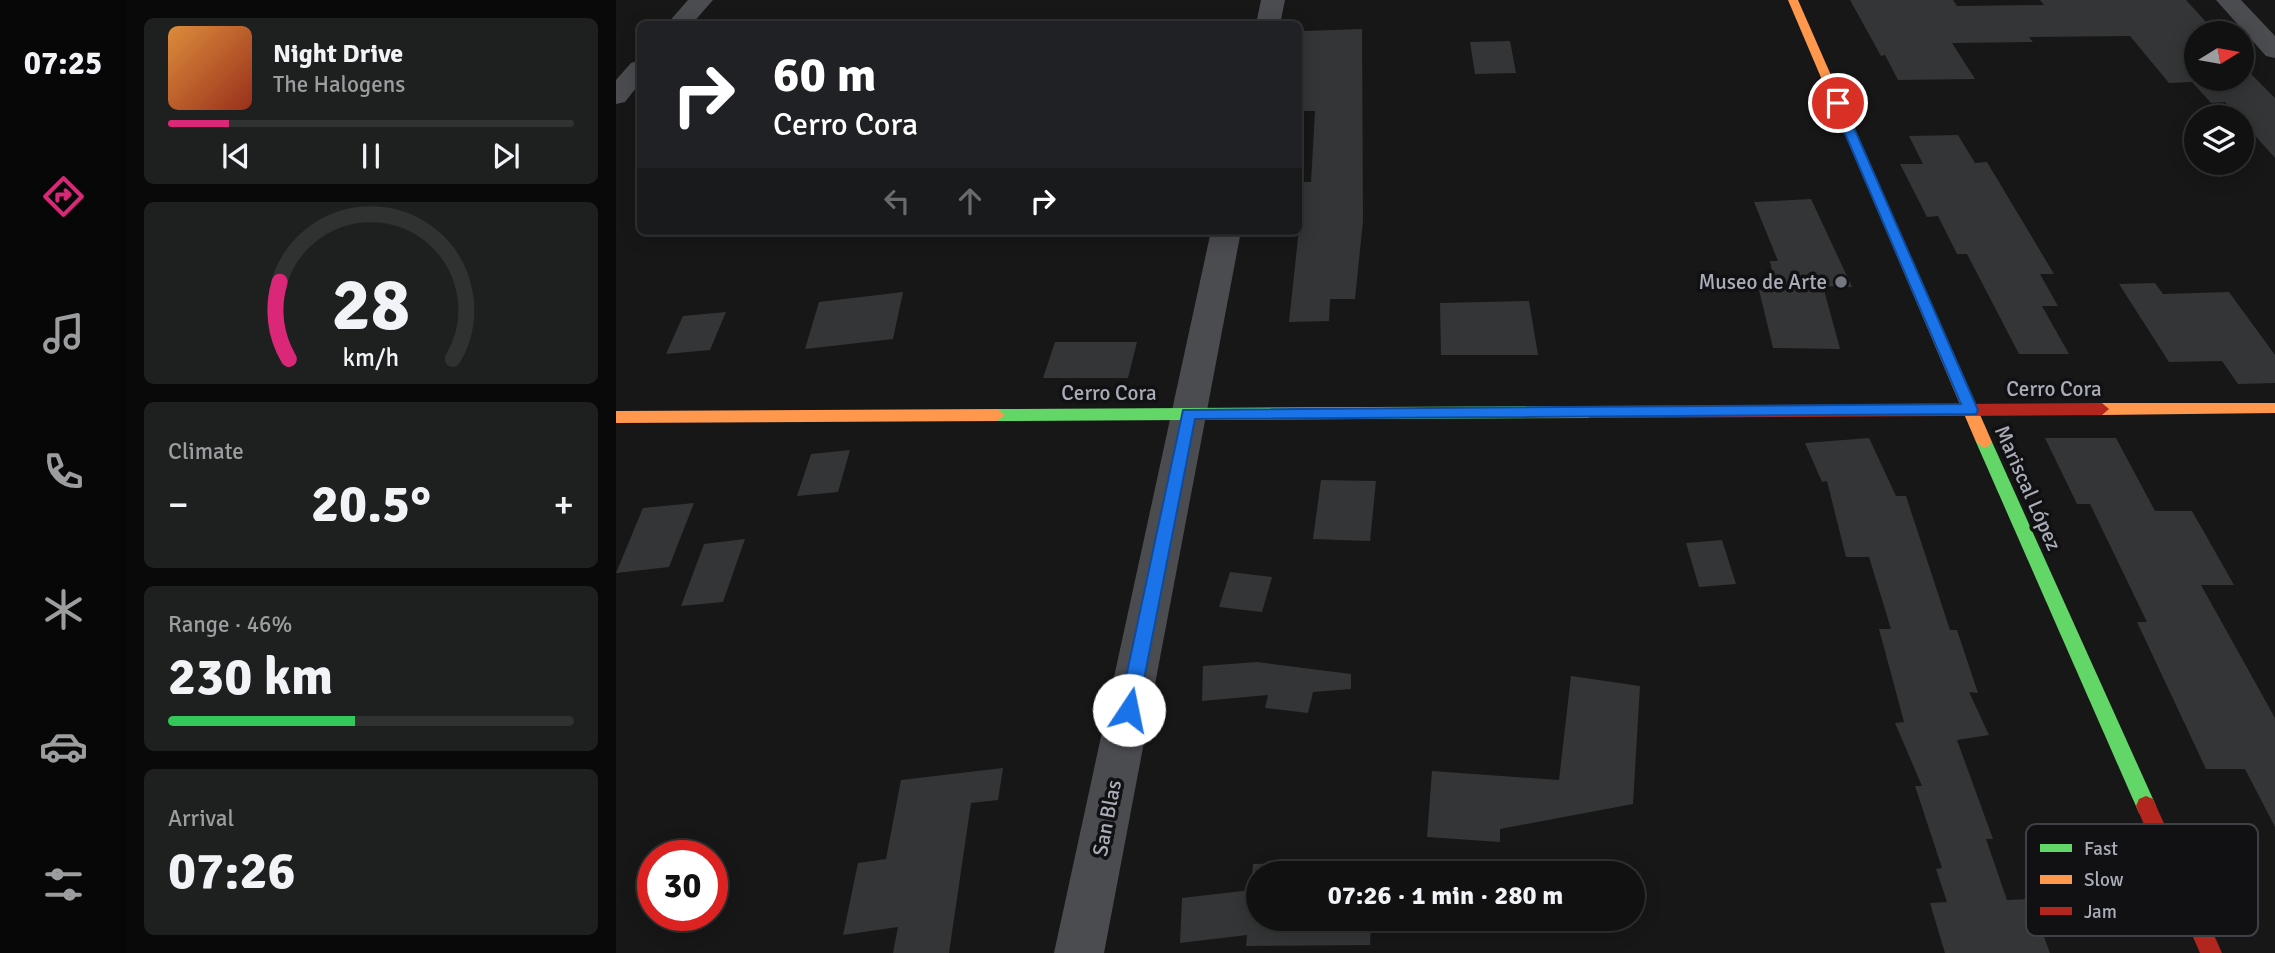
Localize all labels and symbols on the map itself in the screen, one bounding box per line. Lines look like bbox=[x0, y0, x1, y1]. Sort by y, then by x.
north arrow bbox=[2184, 21, 2254, 91]
pin bbox=[1808, 73, 1868, 133]
place label: Museo de Arte bbox=[1698, 269, 1827, 295]
marker: Museo de Arte bbox=[1833, 274, 1849, 290]
street label: Cerro Cora bbox=[2006, 376, 2102, 402]
street label: Cerro Cora bbox=[1061, 380, 1157, 406]
street label: Mariscal López bbox=[1989, 421, 2067, 555]
position arrow bbox=[1092, 673, 1166, 747]
street label: San Blas bbox=[1087, 778, 1127, 858]
legend bbox=[2026, 824, 2258, 936]
text: Fast bbox=[2084, 837, 2118, 861]
speed limit sign: 30 bbox=[637, 840, 728, 931]
text: Slow bbox=[2084, 868, 2124, 892]
text: Jam bbox=[2084, 900, 2117, 924]

